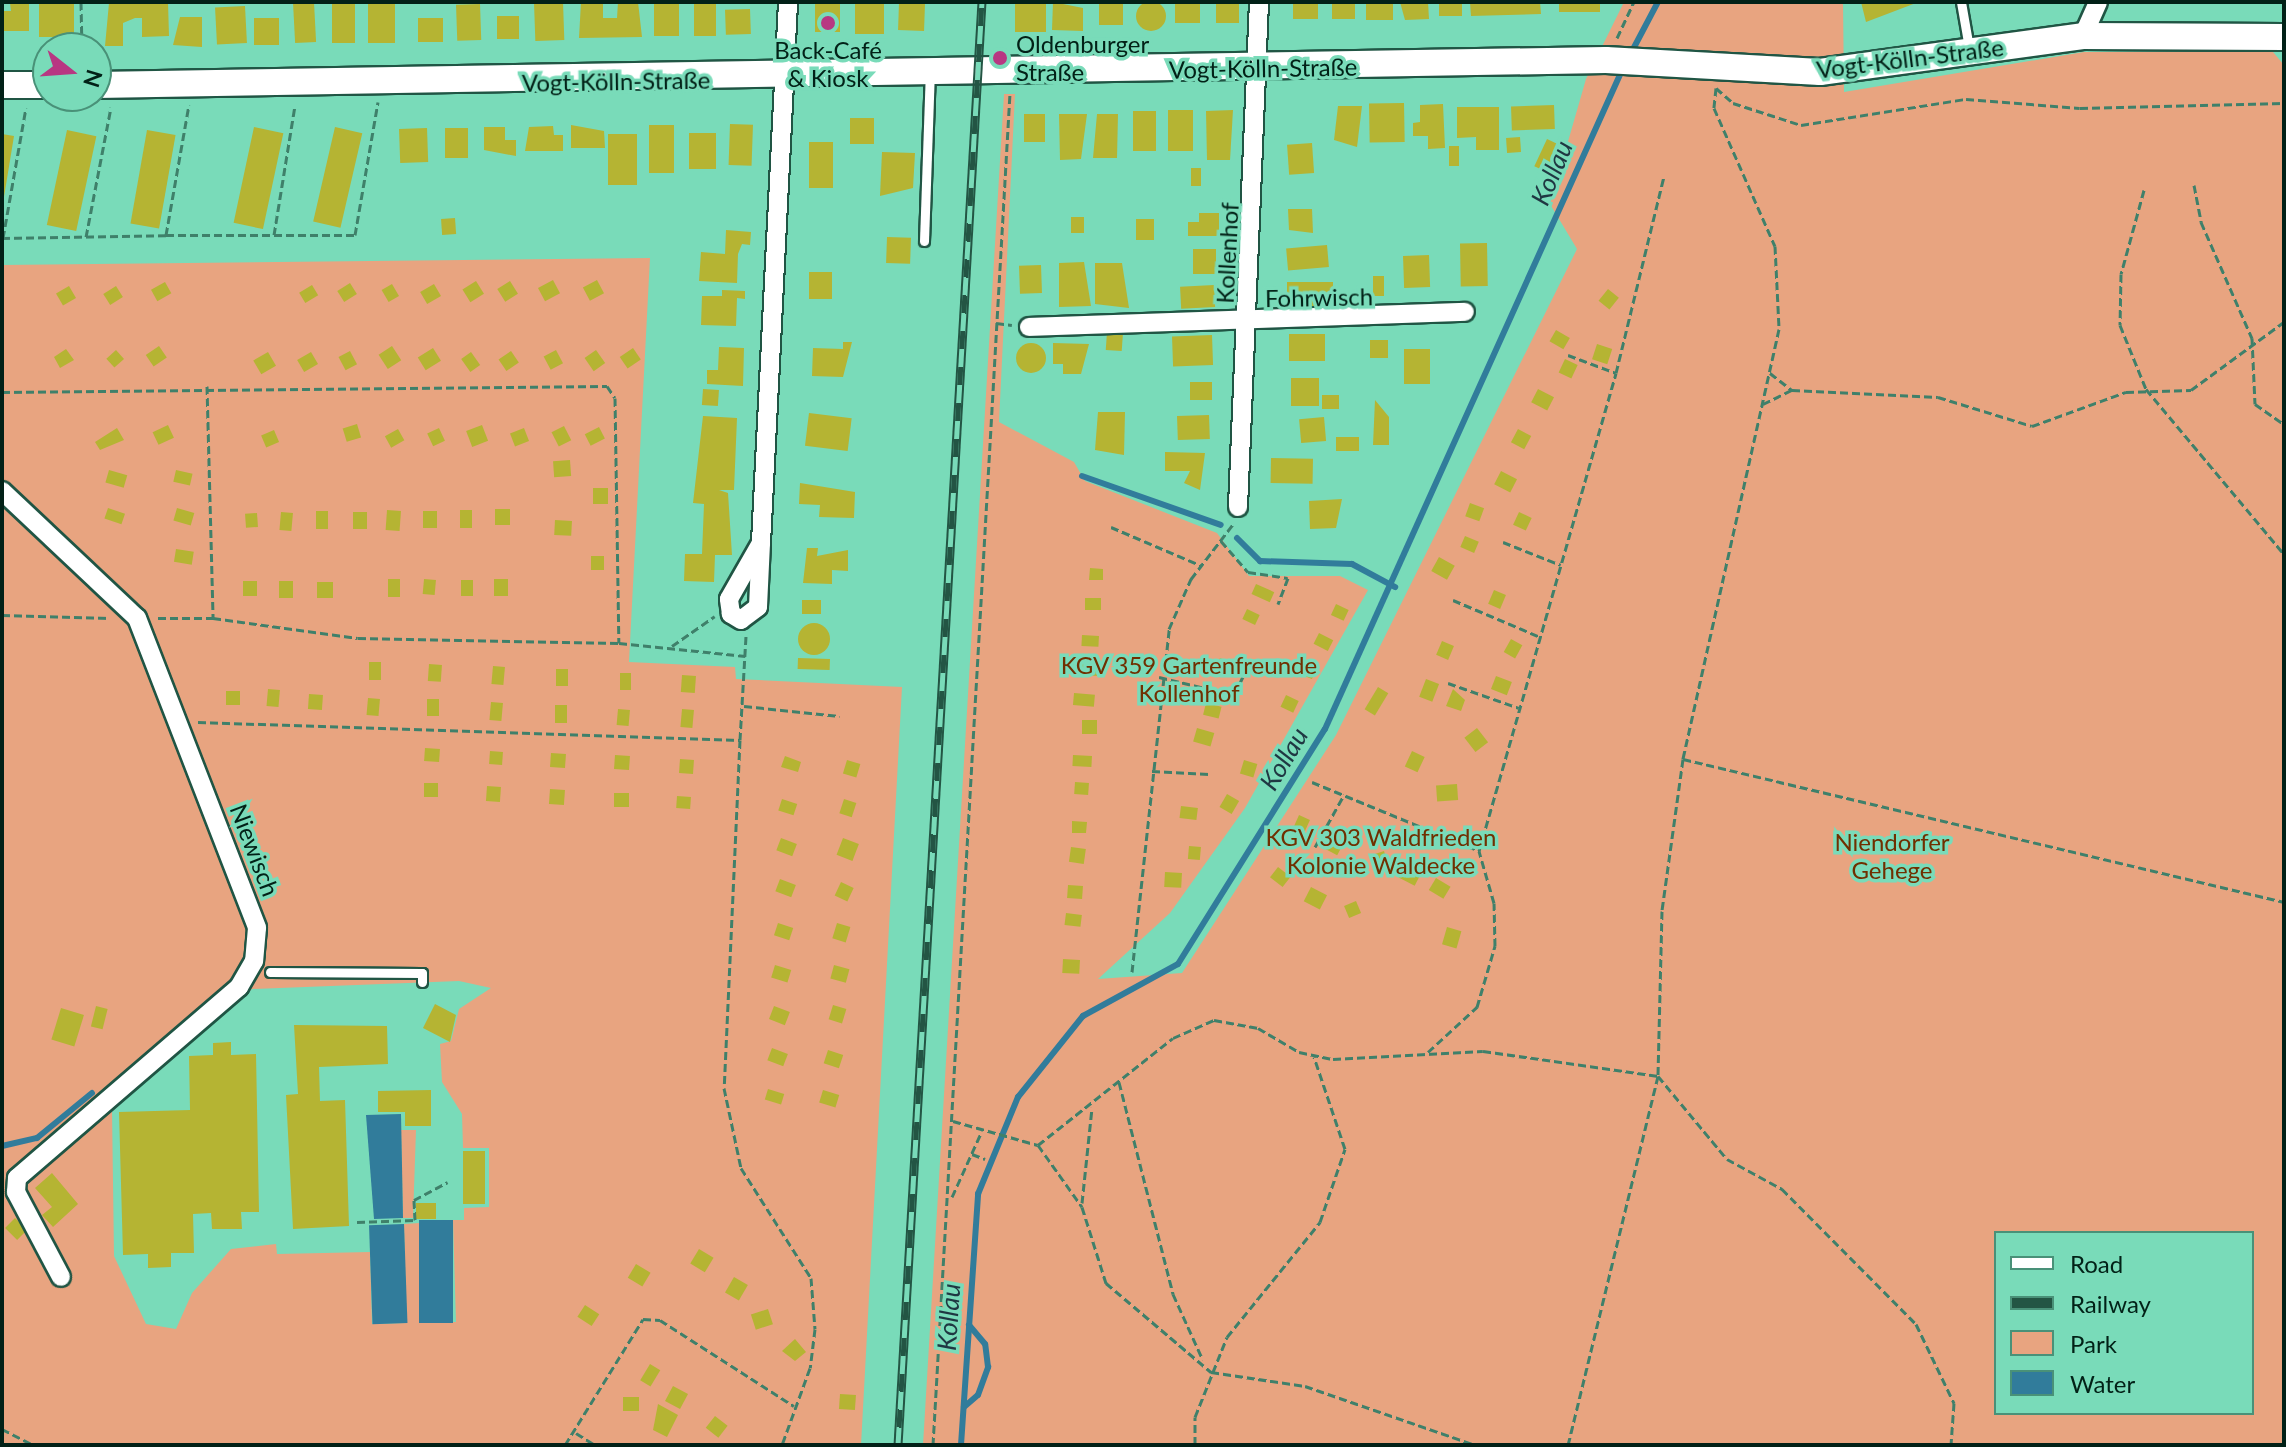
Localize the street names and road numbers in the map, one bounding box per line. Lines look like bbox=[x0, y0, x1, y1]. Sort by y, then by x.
street label: Vogt-Kölln-Straße bbox=[1815, 32, 2005, 84]
street label: Vogt-Kölln-Straße bbox=[1169, 52, 1357, 84]
street label: Vogt-Kölln-Straße bbox=[522, 65, 710, 97]
street label: Kollenhof bbox=[1210, 202, 1244, 304]
street label: Fohrwisch bbox=[1265, 282, 1373, 312]
street label: Niewisch bbox=[224, 800, 286, 900]

